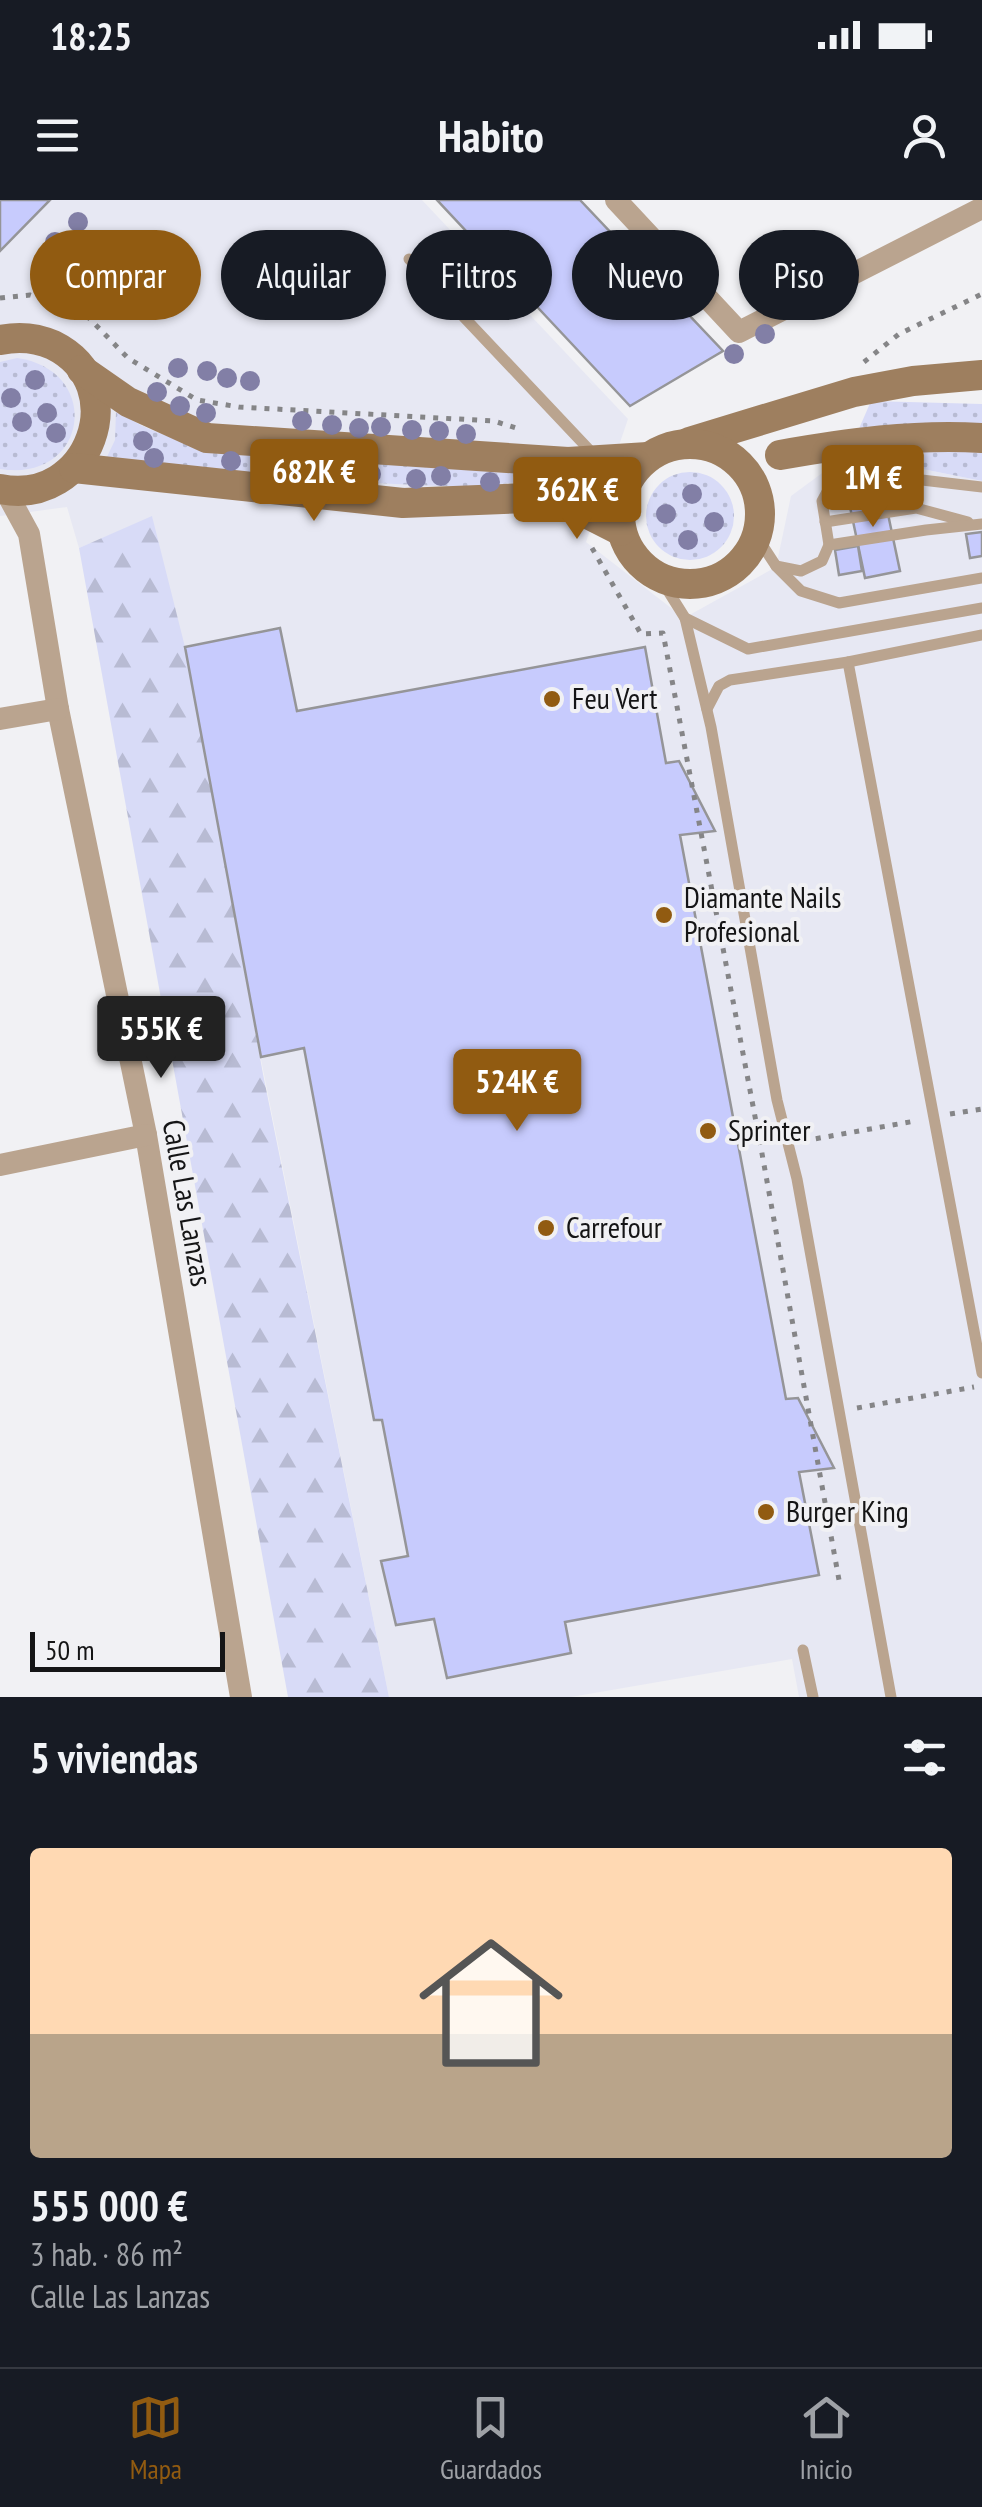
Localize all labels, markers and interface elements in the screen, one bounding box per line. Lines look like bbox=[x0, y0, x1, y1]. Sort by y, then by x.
text: 18:25 bbox=[50, 11, 132, 60]
text: Habito bbox=[438, 106, 544, 164]
icon: menu bbox=[30, 108, 85, 163]
icon: person bbox=[897, 108, 952, 163]
chip: Comprar bbox=[30, 230, 201, 320]
chip: Alquilar bbox=[221, 230, 386, 320]
chip: Filtros bbox=[406, 230, 552, 320]
chip: Nuevo bbox=[572, 230, 719, 320]
chip: Piso bbox=[739, 230, 859, 320]
pin: 682K € bbox=[233, 439, 395, 524]
pin: 1M € bbox=[814, 445, 932, 530]
text: 682K € bbox=[272, 450, 356, 492]
text: 1M € bbox=[844, 456, 902, 498]
pin: 362K € bbox=[496, 457, 658, 542]
text: 362K € bbox=[535, 468, 619, 510]
place label: Feu Vert bbox=[572, 678, 658, 717]
marker: Feu Vert bbox=[541, 688, 563, 710]
place label: Diamante Nails Profesional bbox=[684, 877, 842, 950]
marker: Diamante Nails Profesional bbox=[653, 904, 675, 926]
pin: 555K € bbox=[80, 996, 242, 1081]
text: 555K € bbox=[119, 1007, 203, 1049]
pin: 524K € bbox=[436, 1049, 598, 1134]
text: 524K € bbox=[475, 1060, 559, 1102]
place label: Sprinter bbox=[728, 1110, 811, 1149]
street label: Calle Las Lanzas bbox=[155, 1116, 222, 1289]
marker: Sprinter bbox=[697, 1120, 719, 1142]
place label: Carrefour bbox=[566, 1207, 663, 1246]
marker: Carrefour bbox=[535, 1217, 557, 1239]
place label: Burger King bbox=[786, 1491, 909, 1530]
marker: Burger King bbox=[755, 1501, 777, 1523]
scale bar bbox=[30, 1627, 225, 1672]
text: 50 m bbox=[45, 1631, 94, 1668]
text: 5 viviendas bbox=[30, 1730, 198, 1785]
icon: filters bbox=[897, 1730, 952, 1785]
icon: home bbox=[401, 1913, 581, 2093]
text: 555 000 € bbox=[30, 2178, 188, 2233]
text: 3 hab. · 86 m² bbox=[30, 2233, 183, 2275]
text: Calle Las Lanzas bbox=[30, 2275, 210, 2317]
tab: Mapa bbox=[128, 2390, 183, 2487]
tab: Guardados bbox=[440, 2390, 542, 2487]
tab: Inicio bbox=[799, 2390, 854, 2487]

